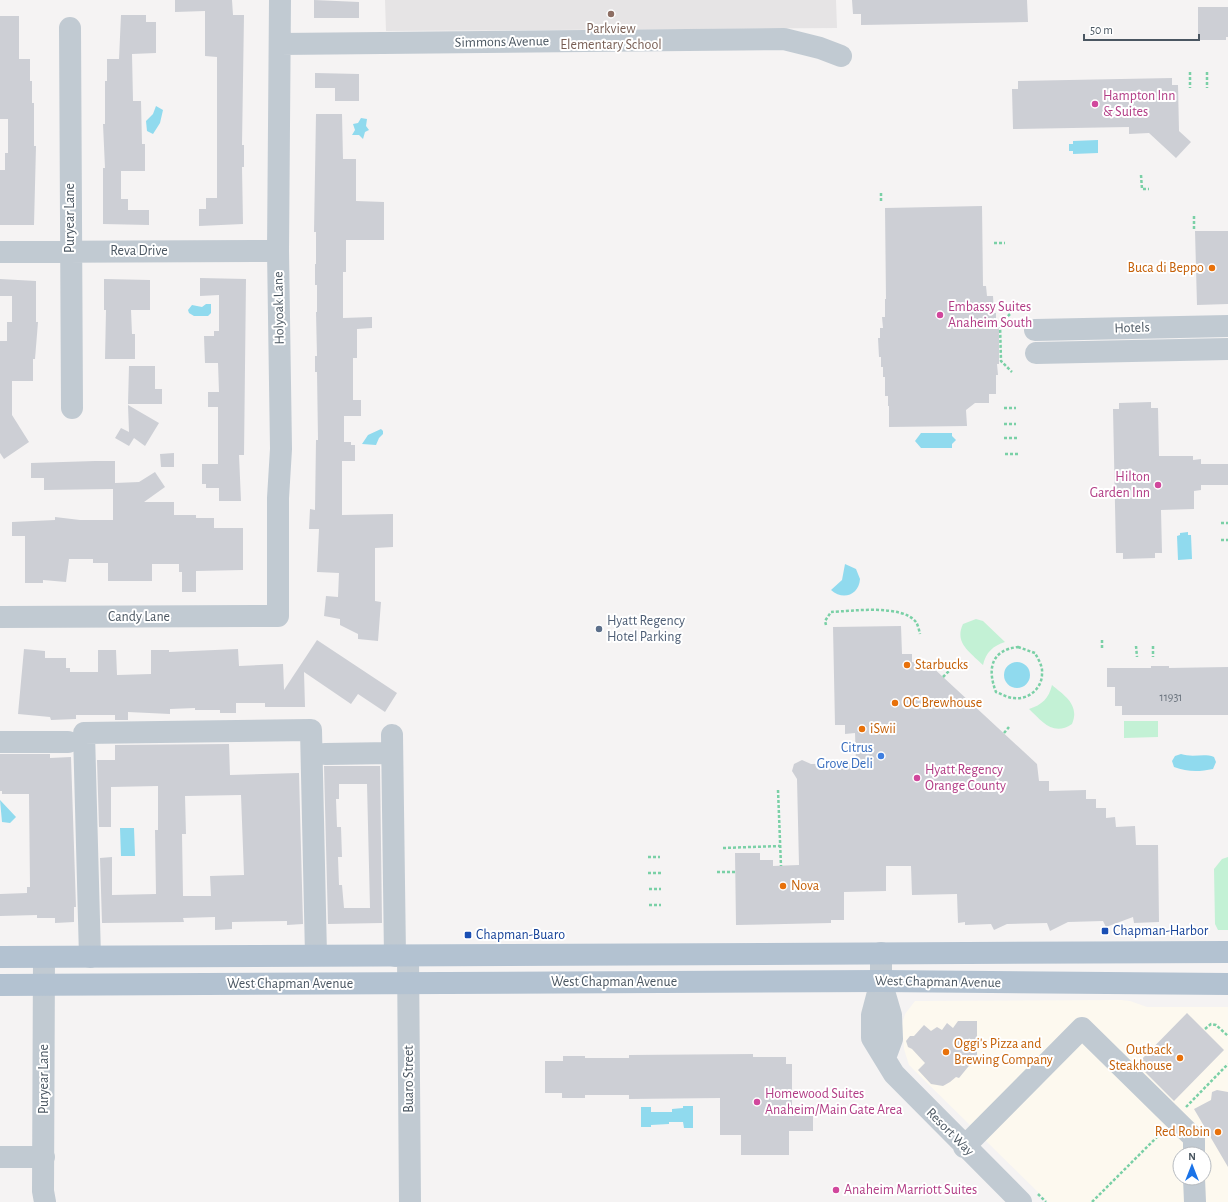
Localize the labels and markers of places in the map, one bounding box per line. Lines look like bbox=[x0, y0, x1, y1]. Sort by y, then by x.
marker: Parkview Elementary School bbox=[606, 9, 616, 19]
place label: Parkview Elementary School bbox=[560, 22, 662, 52]
place label: Hampton Inn & Suites bbox=[1103, 89, 1175, 119]
marker: Hampton Inn & Suites bbox=[1090, 99, 1100, 109]
place label: Buca di Beppo bbox=[1127, 261, 1204, 275]
marker: Buca di Beppo bbox=[1207, 263, 1217, 273]
place label: Embassy Suites Anaheim South bbox=[948, 300, 1032, 330]
marker: Embassy Suites Anaheim South bbox=[935, 310, 945, 320]
place label: Hilton Garden Inn bbox=[1090, 470, 1150, 500]
marker: Hilton Garden Inn bbox=[1153, 480, 1163, 490]
place label: Hyatt Regency Hotel Parking bbox=[607, 614, 685, 644]
marker: Hyatt Regency Hotel Parking bbox=[594, 624, 604, 634]
place label: Starbucks bbox=[915, 658, 968, 672]
marker: Starbucks bbox=[902, 660, 912, 670]
place label: OC Brewhouse bbox=[903, 696, 982, 710]
marker: OC Brewhouse bbox=[890, 698, 900, 708]
place label: iSwii bbox=[870, 722, 896, 736]
marker: iSwii bbox=[857, 724, 867, 734]
place label: Citrus Grove Deli bbox=[817, 741, 873, 771]
marker: Citrus Grove Deli bbox=[876, 751, 886, 761]
place label: Hyatt Regency Orange County bbox=[925, 763, 1006, 793]
marker: Hyatt Regency Orange County bbox=[912, 773, 922, 783]
place label: Nova bbox=[791, 879, 820, 893]
marker: Nova bbox=[778, 881, 788, 891]
place label: Chapman-Harbor bbox=[1113, 924, 1209, 938]
marker: Chapman-Harbor bbox=[1100, 926, 1110, 936]
place label: Chapman-Buaro bbox=[476, 928, 565, 942]
marker: Chapman-Buaro bbox=[463, 930, 473, 940]
place label: Oggi's Pizza and Brewing Company bbox=[954, 1037, 1053, 1067]
place label: Outback Steakhouse bbox=[1109, 1043, 1173, 1073]
marker: Oggi's Pizza and Brewing Company bbox=[941, 1047, 951, 1057]
marker: Outback Steakhouse bbox=[1175, 1053, 1185, 1063]
place label: Homewood Suites Anaheim/Main Gate Area bbox=[765, 1087, 903, 1117]
marker: Homewood Suites Anaheim/Main Gate Area bbox=[752, 1097, 762, 1107]
place label: Red Robin bbox=[1155, 1125, 1210, 1139]
marker: Red Robin bbox=[1213, 1127, 1223, 1137]
place label: Anaheim Marriott Suites bbox=[844, 1183, 977, 1197]
marker: Anaheim Marriott Suites bbox=[831, 1185, 841, 1195]

